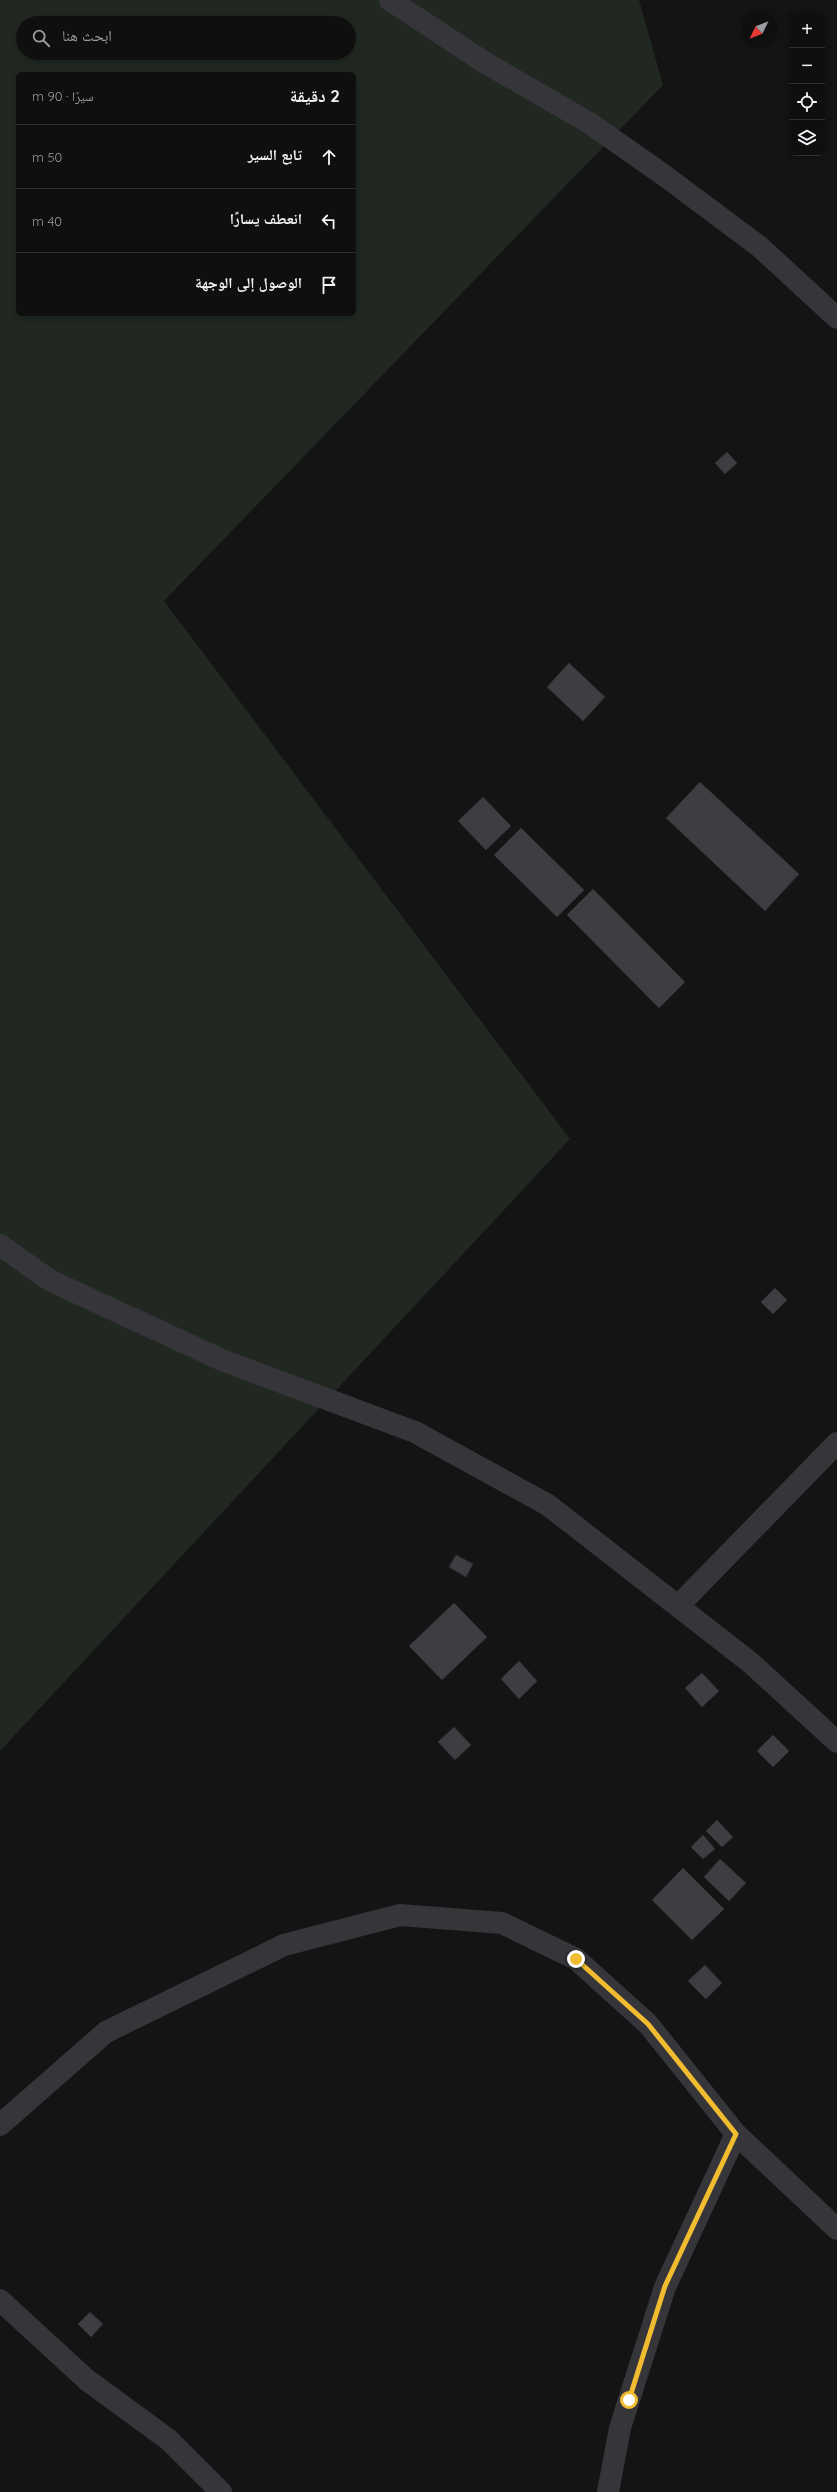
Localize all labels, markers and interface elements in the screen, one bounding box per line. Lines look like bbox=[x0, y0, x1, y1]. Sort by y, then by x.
north arrow bbox=[741, 12, 777, 48]
map controls bbox=[789, 12, 825, 156]
button: + bbox=[789, 12, 825, 48]
search box bbox=[16, 16, 356, 60]
text: ابحث هنا bbox=[62, 26, 112, 45]
icon: search bbox=[30, 27, 52, 49]
button: − bbox=[789, 48, 825, 84]
button: locate bbox=[789, 84, 825, 120]
text: 2 دقيقة bbox=[290, 85, 340, 106]
text: سيرًا · 90 m bbox=[32, 88, 94, 104]
button: layers bbox=[789, 120, 825, 156]
text: تابع السير bbox=[248, 145, 302, 164]
icon: ahead bbox=[318, 146, 340, 168]
text: 50 m bbox=[32, 149, 62, 165]
text: انعطف يسارًا bbox=[230, 209, 302, 228]
icon: left bbox=[318, 210, 340, 232]
text: 40 m bbox=[32, 213, 62, 229]
text: الوصول إلى الوجهة bbox=[195, 273, 302, 292]
icon: arrive bbox=[318, 274, 340, 296]
route end bbox=[567, 1950, 585, 1968]
route start bbox=[620, 2391, 638, 2409]

